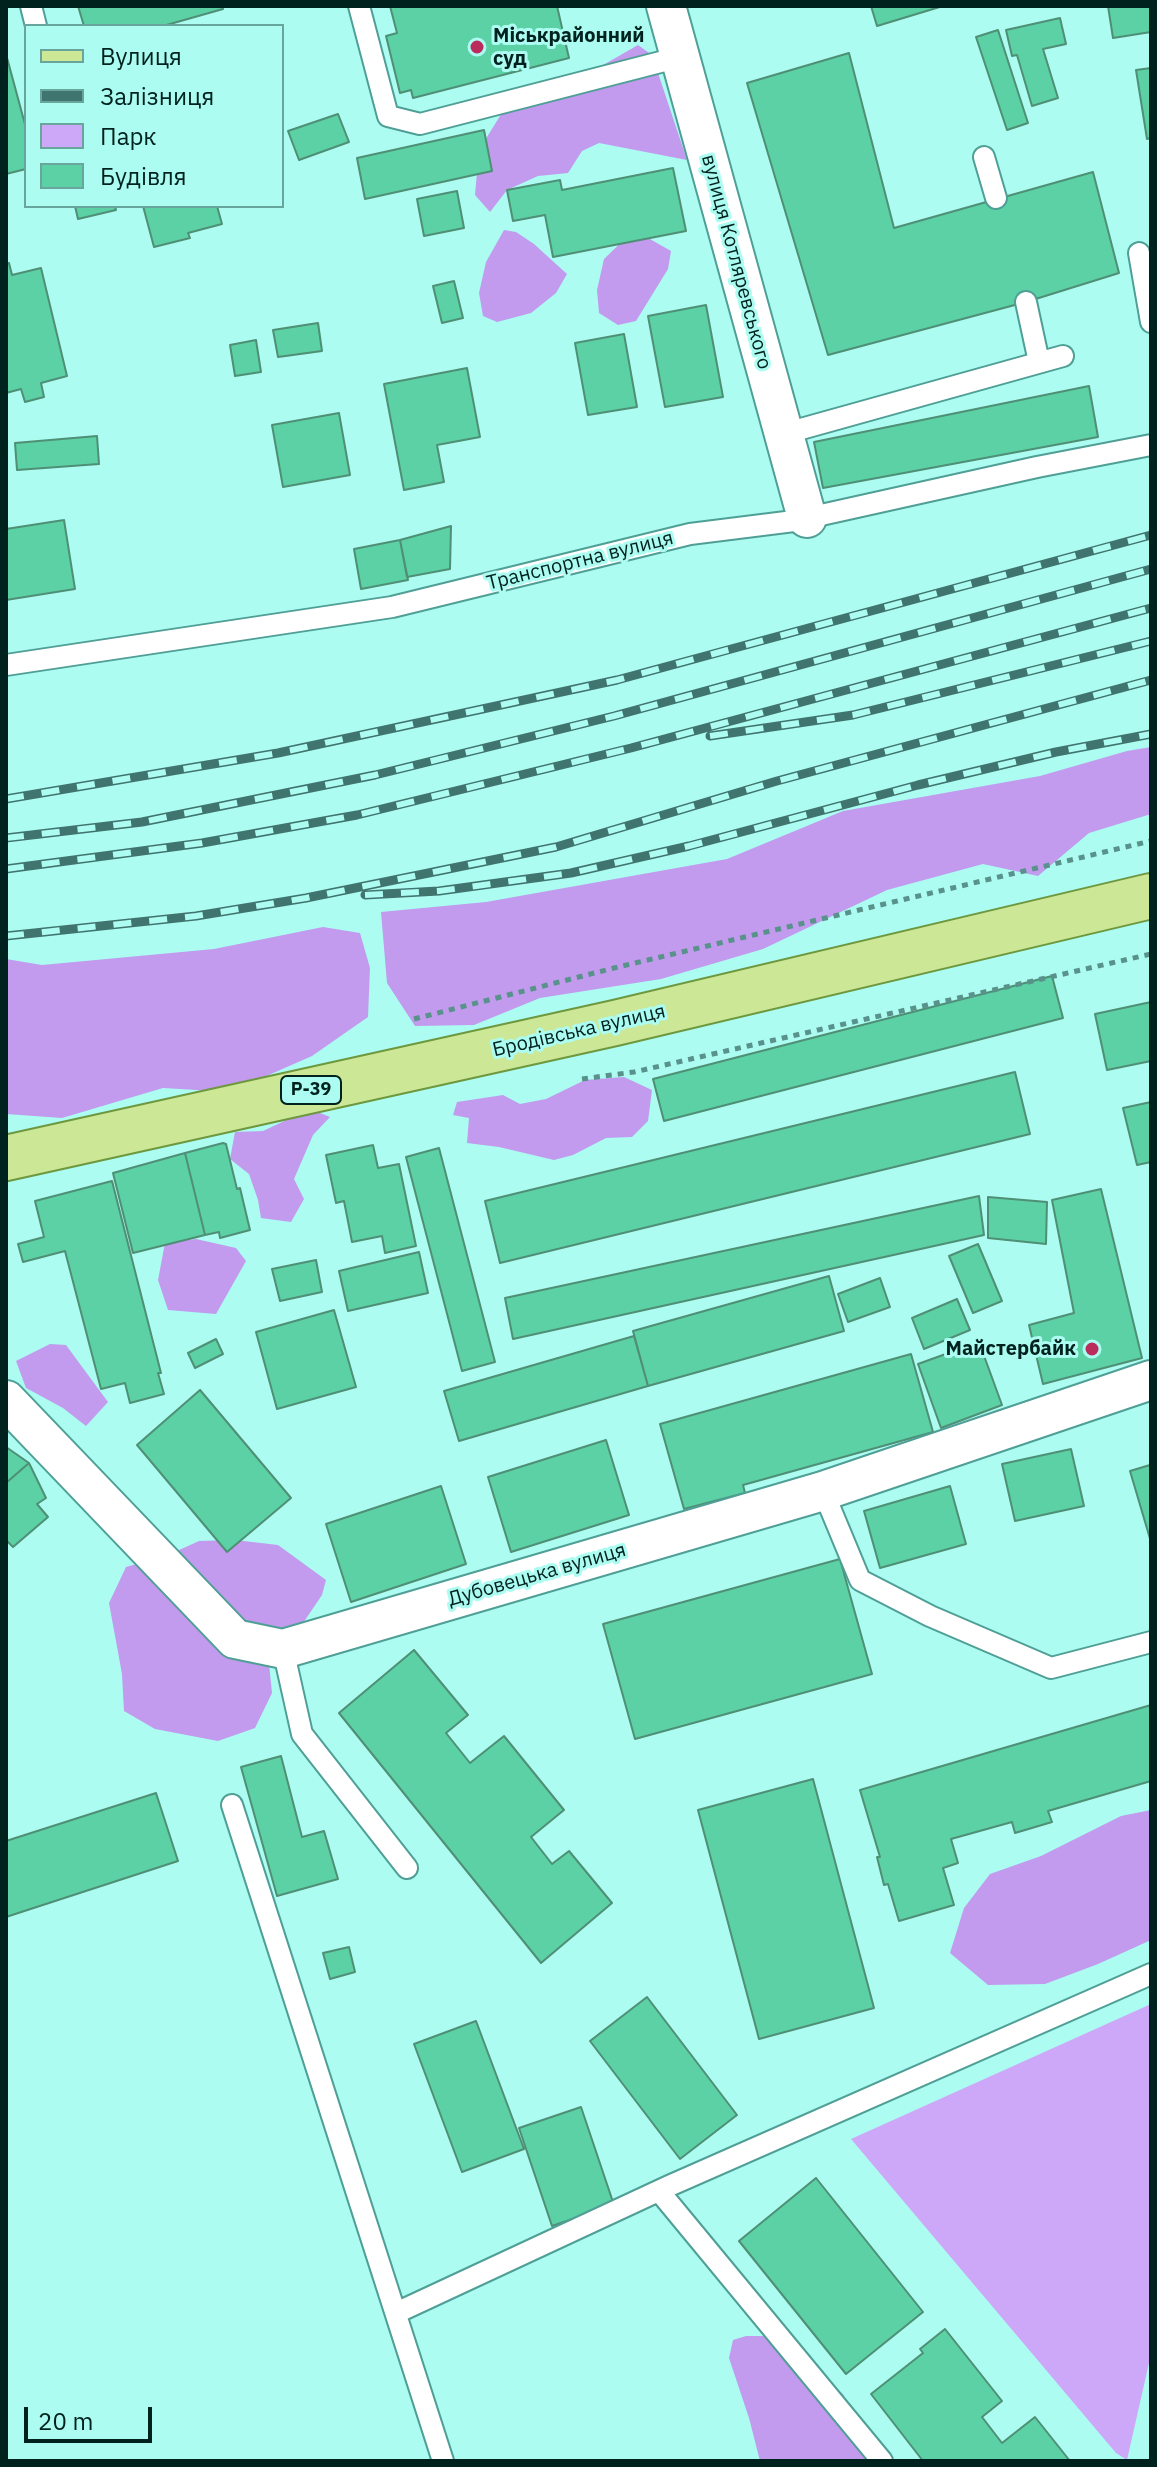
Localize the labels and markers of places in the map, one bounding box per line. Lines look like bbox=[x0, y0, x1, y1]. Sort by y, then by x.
place label: Міськрайонний суд bbox=[493, 24, 644, 71]
marker: Міськрайонний суд bbox=[468, 38, 486, 56]
place label: Майстербайк bbox=[946, 1337, 1076, 1361]
marker: Майстербайк bbox=[1083, 1340, 1101, 1358]

